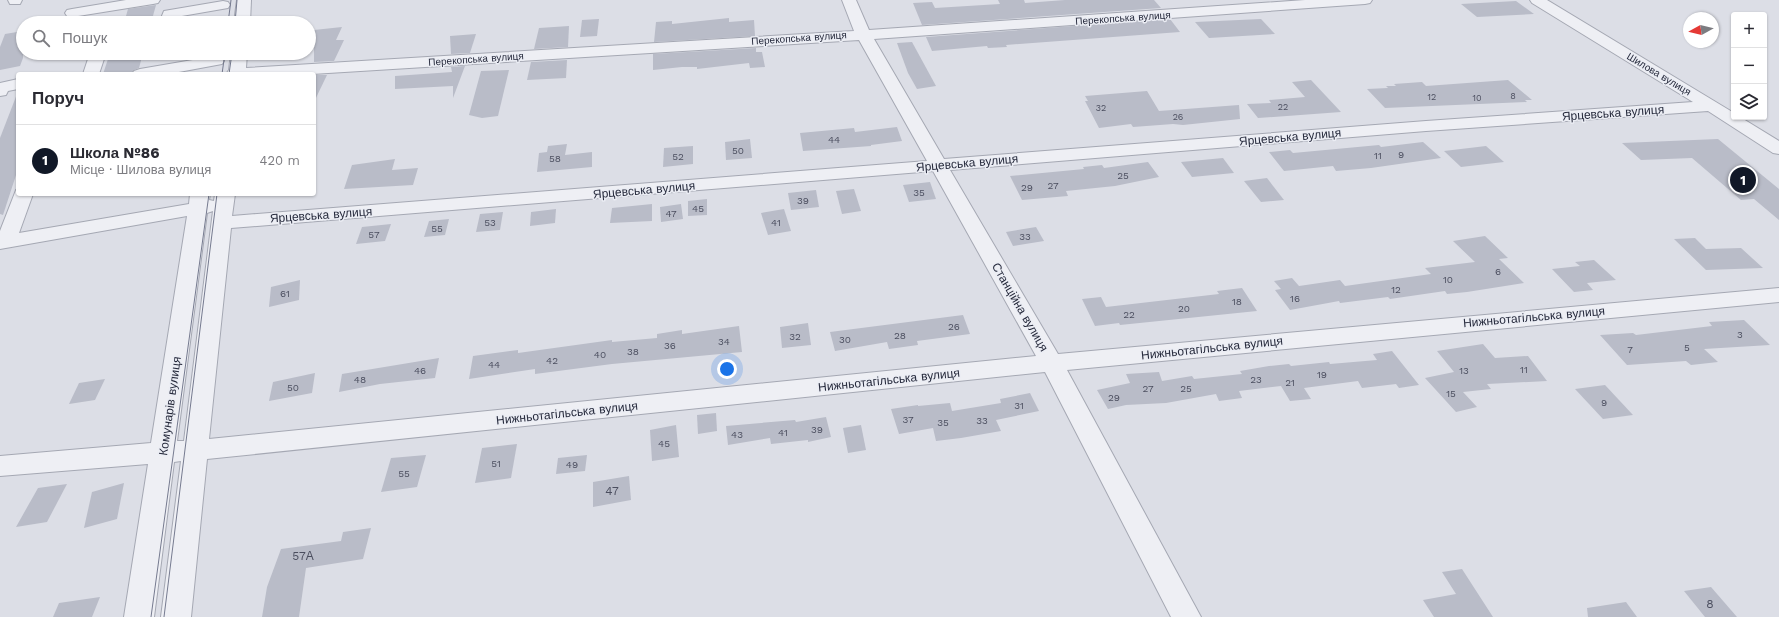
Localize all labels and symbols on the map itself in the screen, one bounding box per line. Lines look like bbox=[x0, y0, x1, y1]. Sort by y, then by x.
street label: Перекопська вулиця bbox=[1075, 9, 1171, 27]
north arrow bbox=[1683, 12, 1719, 48]
street label: Перекопська вулиця bbox=[751, 29, 847, 47]
street label: Перекопська вулиця bbox=[428, 50, 524, 68]
street label: Шилова вулиця bbox=[1625, 51, 1693, 97]
house number: 8 bbox=[1510, 91, 1516, 101]
house number: 12 bbox=[1428, 92, 1436, 102]
house number: 10 bbox=[1472, 93, 1482, 103]
house number: 22 bbox=[1278, 102, 1288, 112]
street label: Ярцевська вулиця bbox=[1561, 102, 1665, 124]
house number: 32 bbox=[1096, 103, 1106, 113]
house number: 26 bbox=[1173, 112, 1183, 122]
street label: Ярцевська вулиця bbox=[1238, 126, 1342, 148]
house number: 44 bbox=[828, 134, 840, 145]
house number: 50 bbox=[732, 145, 744, 156]
house number: 9 bbox=[1398, 149, 1404, 160]
house number: 11 bbox=[1374, 150, 1382, 161]
house number: 52 bbox=[672, 151, 684, 162]
street label: Ярцевська вулиця bbox=[915, 152, 1019, 174]
house number: 58 bbox=[549, 153, 561, 164]
pin: 1 bbox=[1730, 165, 1756, 195]
house number: 25 bbox=[1117, 170, 1129, 181]
street label: Ярцевська вулиця bbox=[592, 179, 696, 201]
house number: 27 bbox=[1047, 180, 1059, 191]
house number: 29 bbox=[1021, 182, 1033, 193]
house number: 35 bbox=[913, 187, 925, 198]
house number: 39 bbox=[797, 195, 809, 206]
house number: 45 bbox=[692, 203, 704, 214]
street label: Ярцевська вулиця bbox=[269, 204, 373, 226]
house number: 47 bbox=[665, 208, 677, 219]
house number: 53 bbox=[484, 217, 496, 228]
house number: 41 bbox=[771, 217, 781, 228]
house number: 55 bbox=[431, 223, 443, 234]
house number: 57 bbox=[368, 229, 380, 240]
house number: 33 bbox=[1019, 231, 1031, 242]
street label: Станційна вулиця bbox=[989, 260, 1051, 354]
house number: 6 bbox=[1495, 266, 1501, 277]
house number: 10 bbox=[1443, 274, 1453, 285]
house number: 12 bbox=[1391, 284, 1401, 295]
house number: 61 bbox=[280, 288, 290, 299]
house number: 16 bbox=[1290, 293, 1300, 304]
house number: 18 bbox=[1232, 296, 1242, 307]
house number: 20 bbox=[1178, 303, 1190, 314]
street label: Нижньотагільська вулиця bbox=[1462, 304, 1606, 330]
house number: 22 bbox=[1123, 309, 1135, 320]
house number: 26 bbox=[948, 321, 960, 332]
house number: 3 bbox=[1737, 329, 1743, 340]
house number: 28 bbox=[894, 330, 906, 341]
house number: 32 bbox=[789, 331, 801, 342]
house number: 30 bbox=[839, 334, 851, 345]
street label: Нижньотагільська вулиця bbox=[1140, 334, 1284, 362]
house number: 34 bbox=[718, 336, 730, 347]
house number: 36 bbox=[664, 340, 676, 351]
house number: 5 bbox=[1684, 342, 1690, 353]
house number: 7 bbox=[1627, 344, 1633, 355]
house number: 38 bbox=[627, 346, 639, 357]
house number: 40 bbox=[594, 349, 606, 360]
street label: Комунарів вулиця bbox=[156, 355, 184, 457]
house number: 42 bbox=[546, 355, 558, 366]
house number: 44 bbox=[488, 359, 500, 370]
your location bbox=[717, 359, 737, 379]
house number: 11 bbox=[1520, 364, 1528, 375]
house number: 46 bbox=[414, 365, 426, 376]
house number: 13 bbox=[1459, 365, 1469, 376]
street label: Нижньотагільська вулиця bbox=[817, 366, 961, 394]
house number: 19 bbox=[1317, 369, 1327, 380]
house number: 48 bbox=[354, 374, 366, 385]
house number: 23 bbox=[1250, 374, 1262, 385]
house number: 21 bbox=[1285, 377, 1295, 388]
house number: 50 bbox=[287, 382, 299, 393]
house number: 27 bbox=[1142, 383, 1154, 394]
house number: 25 bbox=[1180, 383, 1192, 394]
house number: 15 bbox=[1446, 388, 1456, 399]
house number: 29 bbox=[1108, 392, 1120, 403]
house number: 9 bbox=[1601, 397, 1607, 408]
street label: Нижньотагільська вулиця bbox=[495, 399, 639, 427]
house number: 31 bbox=[1014, 400, 1024, 411]
house number: 37 bbox=[902, 414, 914, 425]
house number: 33 bbox=[976, 415, 988, 426]
house number: 35 bbox=[937, 417, 949, 428]
house number: 39 bbox=[811, 424, 823, 435]
house number: 41 bbox=[778, 427, 788, 438]
house number: 43 bbox=[731, 429, 743, 440]
house number: 45 bbox=[658, 438, 670, 449]
house number: 51 bbox=[491, 458, 501, 469]
house number: 49 bbox=[566, 459, 578, 470]
house number: 55 bbox=[398, 468, 410, 479]
house number: 47 bbox=[605, 484, 619, 498]
house number: 57А bbox=[292, 549, 314, 563]
house number: 8 bbox=[1706, 597, 1714, 611]

